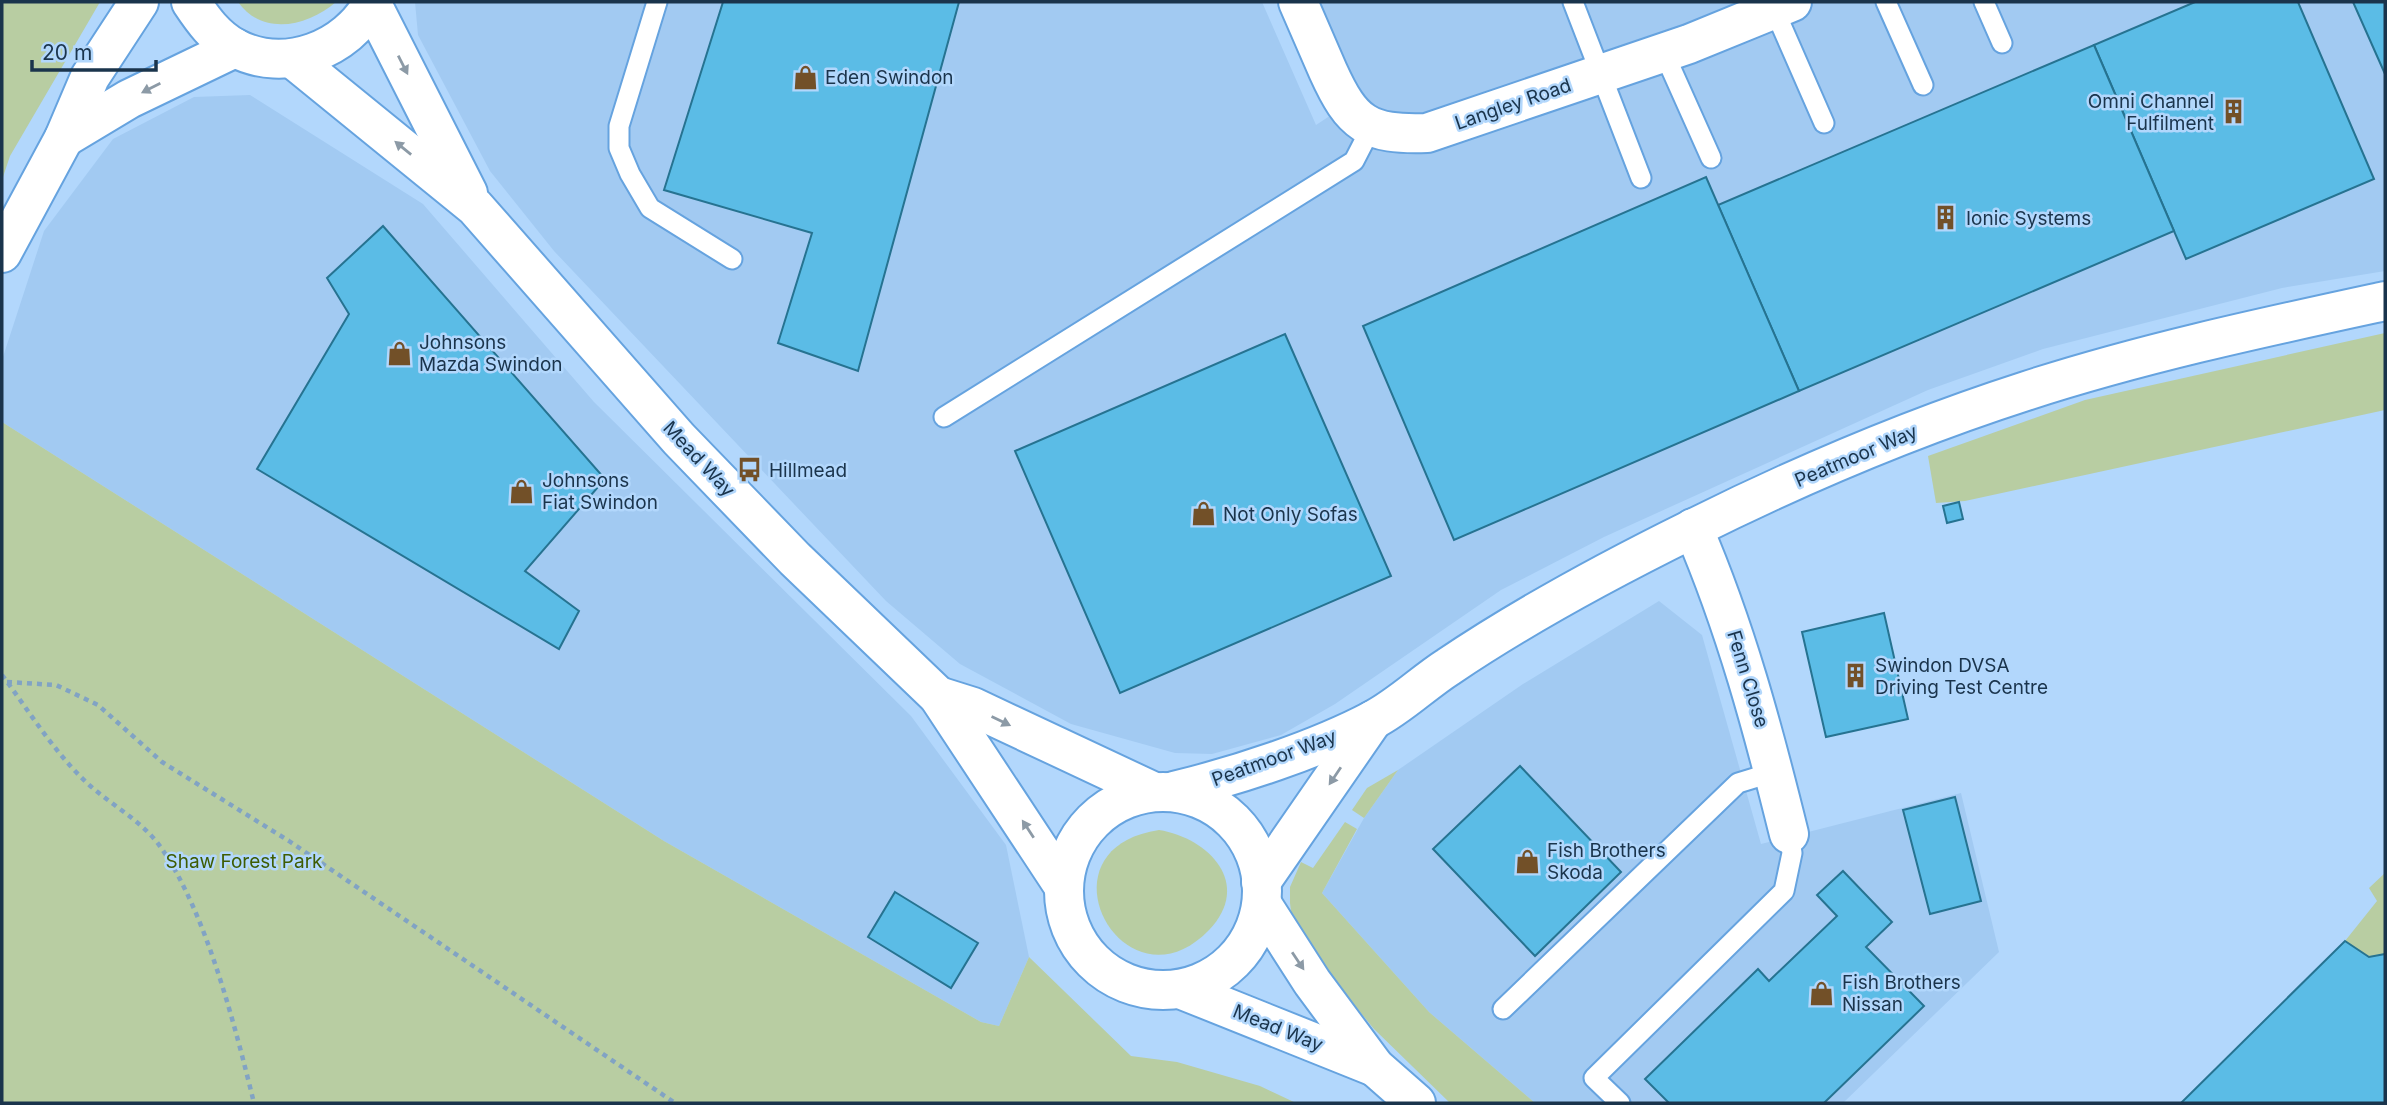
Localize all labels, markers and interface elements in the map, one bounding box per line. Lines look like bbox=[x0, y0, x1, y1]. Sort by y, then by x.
scale bar bbox=[32, 28, 156, 72]
text: 20 m bbox=[42, 40, 92, 65]
one-way arrow bbox=[397, 55, 409, 75]
shop icon: Eden Swindon bbox=[791, 63, 819, 91]
place label: Eden Swindon bbox=[825, 66, 954, 89]
street label: Langley Road bbox=[1452, 73, 1574, 135]
one-way arrow bbox=[141, 82, 161, 93]
place label: Omni Channel Fulfilment bbox=[2088, 90, 2214, 135]
building icon: Omni Channel Fulfilment bbox=[2220, 98, 2248, 126]
one-way arrow bbox=[395, 141, 413, 156]
building icon: Ionic Systems bbox=[1932, 204, 1960, 232]
place label: Ionic Systems bbox=[1966, 207, 2091, 230]
place label: Johnsons Mazda Swindon bbox=[419, 331, 563, 376]
shop icon: Johnsons Mazda Swindon bbox=[385, 339, 413, 367]
street label: Mead Way bbox=[658, 416, 740, 502]
street label: Peatmoor Way bbox=[1791, 420, 1921, 492]
bus stop icon: Hillmead bbox=[735, 456, 763, 484]
place label: Hillmead bbox=[769, 459, 847, 482]
place label: Johnsons Fiat Swindon bbox=[542, 469, 658, 514]
shop icon: Johnsons Fiat Swindon bbox=[508, 477, 536, 505]
shop icon: Not Only Sofas bbox=[1189, 500, 1217, 528]
place label: Not Only Sofas bbox=[1223, 503, 1358, 526]
street label: Fenn Close bbox=[1722, 628, 1774, 730]
place label: Swindon DVSA Driving Test Centre bbox=[1875, 654, 2048, 699]
building icon: Swindon DVSA Driving Test Centre bbox=[1841, 662, 1869, 690]
one-way arrow bbox=[991, 716, 1011, 727]
street label: Peatmoor Way bbox=[1209, 725, 1340, 791]
one-way arrow bbox=[1328, 767, 1342, 785]
one-way arrow bbox=[1021, 819, 1034, 838]
place label: Fish Brothers Skoda bbox=[1547, 839, 1666, 884]
shop icon: Fish Brothers Skoda bbox=[1513, 847, 1541, 875]
park label: Shaw Forest Park bbox=[165, 850, 323, 873]
one-way arrow bbox=[1292, 951, 1305, 971]
place label: Fish Brothers Nissan bbox=[1842, 971, 1961, 1016]
shop icon: Fish Brothers Nissan bbox=[1808, 979, 1836, 1007]
street label: Mead Way bbox=[1230, 1000, 1327, 1057]

